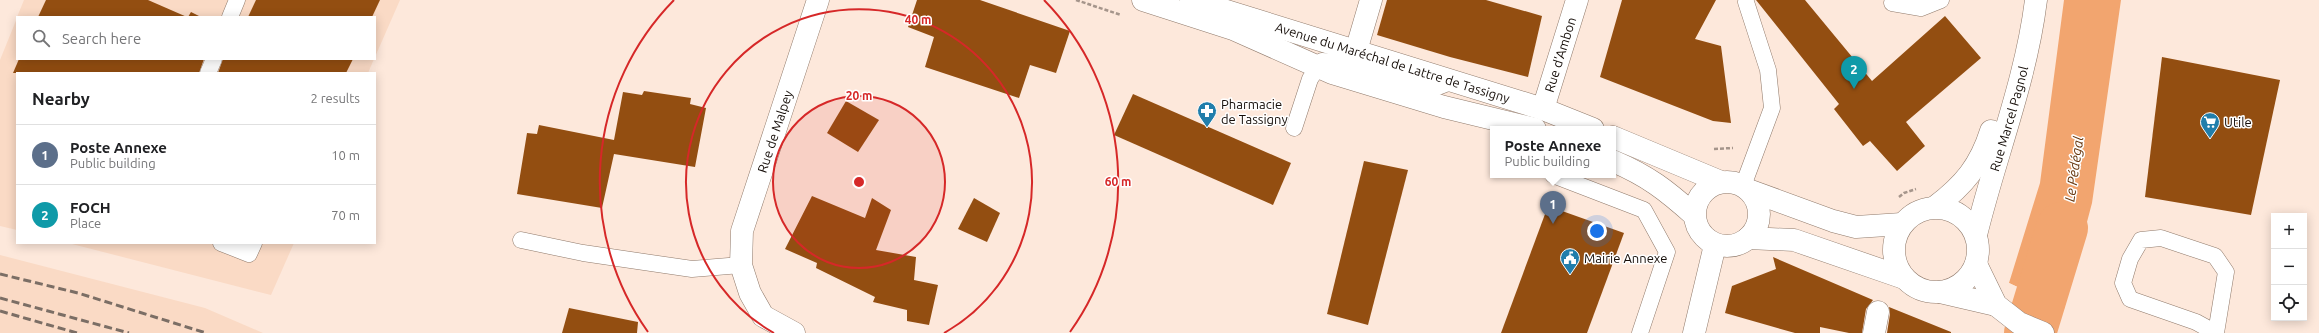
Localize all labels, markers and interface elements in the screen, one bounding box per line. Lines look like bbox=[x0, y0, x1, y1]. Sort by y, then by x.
text: 40 m bbox=[905, 13, 931, 26]
street label: Rue d'Ambon bbox=[1542, 15, 1578, 94]
search box bbox=[16, 16, 376, 60]
street label: Avenue du Maréchal de Lattre de Tassigny bbox=[1274, 20, 1512, 105]
icon: search bbox=[30, 27, 52, 49]
text: Search here bbox=[62, 30, 141, 47]
pin: 2 bbox=[1841, 56, 1867, 89]
street label: Rue Marcel Pagnol bbox=[1987, 64, 2030, 173]
street label: Rue de Malpey bbox=[755, 88, 795, 174]
text: Nearby bbox=[32, 89, 90, 108]
text: 20 m bbox=[846, 89, 872, 102]
text: 2 results bbox=[310, 91, 360, 105]
place label: Pharmacie de Tassigny bbox=[1221, 97, 1288, 126]
pharmacy icon: Pharmacie de Tassigny bbox=[1196, 100, 1218, 128]
supermarket icon: Utile bbox=[2199, 111, 2221, 139]
place label: Utile bbox=[2224, 115, 2252, 129]
popup bbox=[1490, 126, 1616, 178]
water label: Le Pédégal bbox=[2061, 135, 2087, 203]
text: Poste Annexe bbox=[1504, 137, 1602, 154]
text: Poste Annexe bbox=[70, 139, 167, 156]
text: 1 bbox=[41, 148, 49, 162]
text: 10 m bbox=[331, 148, 360, 162]
text: Public building bbox=[1504, 154, 1590, 168]
text: Public building bbox=[70, 156, 156, 170]
centre of rings bbox=[852, 175, 866, 189]
text: 60 m bbox=[1105, 175, 1131, 188]
pin: 1 bbox=[1540, 191, 1566, 224]
text: FOCH bbox=[70, 199, 111, 216]
text: 2 bbox=[41, 208, 49, 222]
text: 70 m bbox=[331, 208, 360, 222]
map controls bbox=[2271, 213, 2307, 321]
button: + bbox=[2271, 213, 2307, 249]
text: Place bbox=[70, 216, 101, 230]
your location bbox=[1587, 221, 1607, 241]
public building icon: Mairie Annexe bbox=[1559, 247, 1581, 275]
button: − bbox=[2271, 249, 2307, 285]
place label: Mairie Annexe bbox=[1584, 251, 1667, 265]
button: locate bbox=[2271, 285, 2307, 321]

